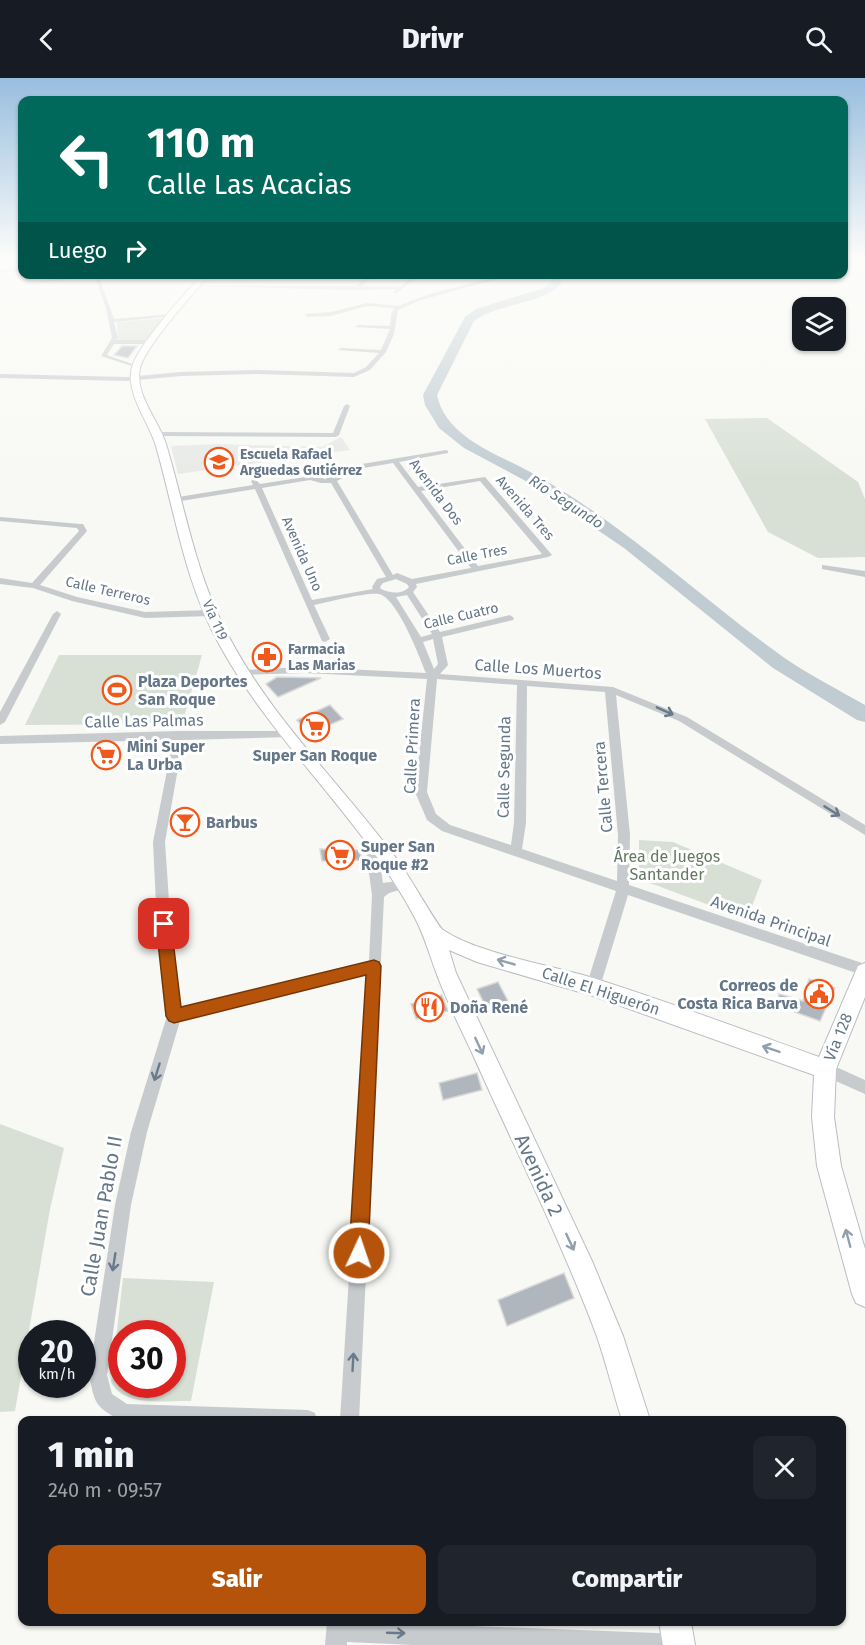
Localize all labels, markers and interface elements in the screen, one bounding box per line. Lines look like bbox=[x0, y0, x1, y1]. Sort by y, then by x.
icon: back bbox=[30, 23, 63, 56]
text: Drivr bbox=[402, 23, 463, 55]
icon: search bbox=[802, 23, 835, 56]
text: 110 m bbox=[147, 118, 255, 168]
icon: left bbox=[48, 120, 126, 198]
text: Calle Las Acacias bbox=[147, 169, 352, 201]
icon: right bbox=[119, 234, 152, 267]
text: Luego bbox=[48, 237, 107, 264]
map controls bbox=[792, 297, 846, 351]
button: layers bbox=[792, 297, 846, 351]
school or university icon: Escuela Rafael Arguedas Gutiérrez bbox=[203, 446, 235, 478]
place label: Escuela Rafael Arguedas Gutiérrez bbox=[239, 446, 363, 479]
street label: Avenida Dos bbox=[406, 456, 467, 529]
water label: Río Segundo bbox=[525, 471, 607, 533]
street label: Avenida Tres bbox=[492, 472, 558, 544]
street label: Avenida Uno bbox=[278, 514, 326, 594]
street label: Calle Tres bbox=[446, 541, 509, 569]
street label: Calle Terreros bbox=[64, 573, 152, 609]
street label: Vía 119 bbox=[199, 597, 231, 643]
street label: Calle Cuatro bbox=[422, 599, 500, 633]
pharmacy icon: Farmacia Las Marias bbox=[251, 641, 283, 673]
place label: Farmacia Las Marias bbox=[288, 641, 355, 674]
street label: Calle Los Muertos bbox=[474, 655, 602, 683]
place label: Plaza Deportes San Roque bbox=[138, 672, 248, 709]
sports icon: Plaza Deportes San Roque bbox=[101, 674, 133, 706]
street label: Calle Primera bbox=[400, 698, 424, 794]
one-way arrow bbox=[655, 706, 673, 717]
street label: Calle Las Palmas bbox=[84, 710, 204, 732]
supermarket icon: Super San Roque bbox=[299, 711, 331, 743]
street label: Calle Segunda bbox=[494, 716, 514, 818]
place label: Mini Super La Urba bbox=[127, 737, 205, 774]
supermarket icon: Mini Super La Urba bbox=[90, 739, 122, 771]
street label: Calle Tercera bbox=[590, 740, 616, 834]
place label: Super San Roque bbox=[253, 746, 377, 765]
one-way arrow bbox=[823, 805, 840, 817]
bar icon: Barbus bbox=[169, 806, 201, 838]
place label: Barbus bbox=[206, 813, 258, 832]
place label: Super San Roque #2 bbox=[361, 837, 435, 874]
supermarket icon: Super San Roque #2 bbox=[324, 839, 356, 871]
park label: Área de Juegos Santander bbox=[614, 846, 720, 884]
street label: Avenida Principal bbox=[708, 892, 834, 951]
pin bbox=[138, 898, 189, 949]
icon: arrive bbox=[147, 907, 180, 940]
one-way arrow bbox=[496, 955, 515, 967]
street label: Calle El Higuerón bbox=[540, 963, 662, 1019]
place label: Correos de Costa Rica Barva bbox=[677, 976, 798, 1013]
public building icon: Correos de Costa Rica Barva bbox=[803, 978, 835, 1010]
restaurant icon: Doña René bbox=[413, 991, 445, 1023]
place label: Doña René bbox=[450, 998, 528, 1017]
street label: Vía 128 bbox=[820, 1010, 856, 1064]
one-way arrow bbox=[474, 1036, 486, 1054]
one-way arrow bbox=[762, 1042, 780, 1053]
one-way arrow bbox=[151, 1062, 162, 1081]
street label: Avenida 2 bbox=[510, 1130, 568, 1220]
street label: Calle Juan Pablo II bbox=[75, 1134, 127, 1298]
position arrow bbox=[327, 1221, 391, 1285]
one-way arrow bbox=[842, 1229, 854, 1248]
one-way arrow bbox=[564, 1232, 576, 1250]
one-way arrow bbox=[108, 1251, 119, 1271]
speed limit sign: 30 bbox=[108, 1320, 186, 1398]
text: 20 bbox=[40, 1334, 74, 1370]
one-way arrow bbox=[348, 1353, 359, 1373]
text: km/h bbox=[38, 1365, 76, 1383]
text: 1 min bbox=[48, 1433, 134, 1477]
button: close bbox=[753, 1436, 816, 1499]
text: 240 m · 09:57 bbox=[48, 1478, 162, 1502]
button: Salir bbox=[48, 1545, 426, 1614]
button: Compartir bbox=[438, 1545, 816, 1614]
one-way arrow bbox=[385, 1627, 405, 1639]

